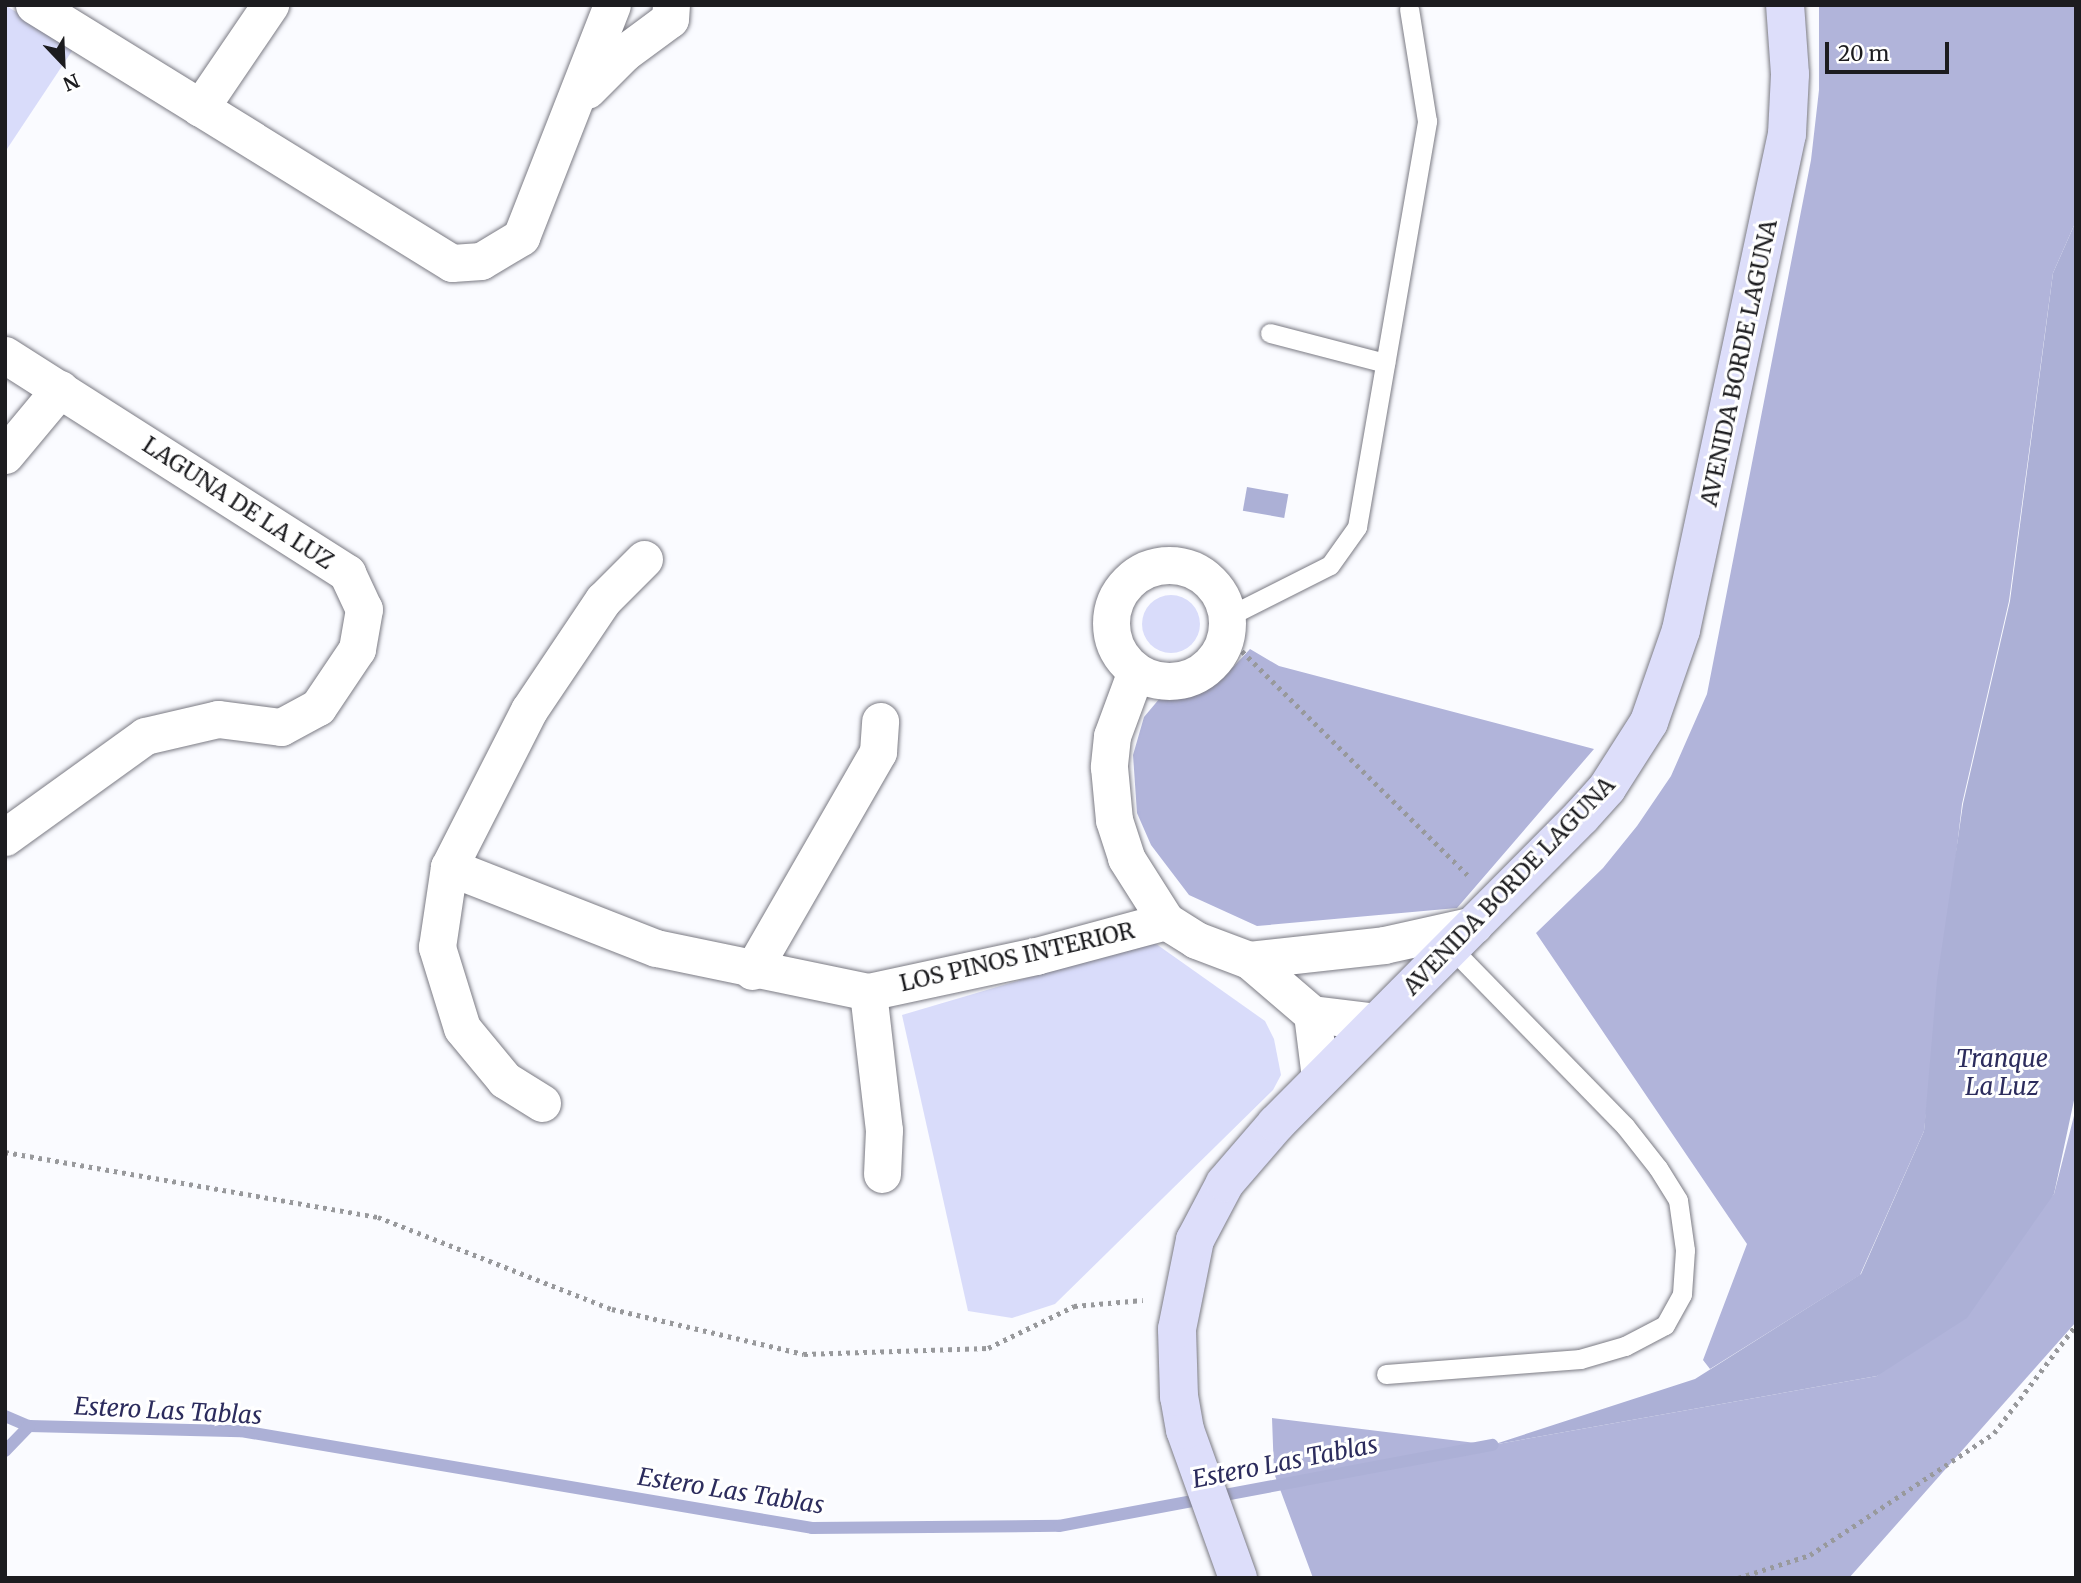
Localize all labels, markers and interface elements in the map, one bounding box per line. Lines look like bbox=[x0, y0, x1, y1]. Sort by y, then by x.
north arrow bbox=[28, 28, 98, 98]
scale bar bbox=[1829, 28, 1953, 72]
text: 20 m bbox=[1838, 40, 1889, 67]
text: N bbox=[60, 68, 83, 96]
street label: AVENIDA BORDE LAGUNA bbox=[1695, 217, 1783, 509]
street label: LAGUNA DE LA LUZ bbox=[137, 431, 339, 575]
street label: AVENIDA BORDE LAGUNA bbox=[1398, 771, 1620, 1001]
street label: LOS PINOS INTERIOR bbox=[897, 917, 1137, 997]
water label: Tranque La Luz bbox=[1956, 1045, 2048, 1101]
water label: Estero Las Tablas bbox=[73, 1392, 263, 1430]
water label: Estero Las Tablas bbox=[1190, 1430, 1380, 1494]
water label: Estero Las Tablas bbox=[636, 1462, 826, 1520]

